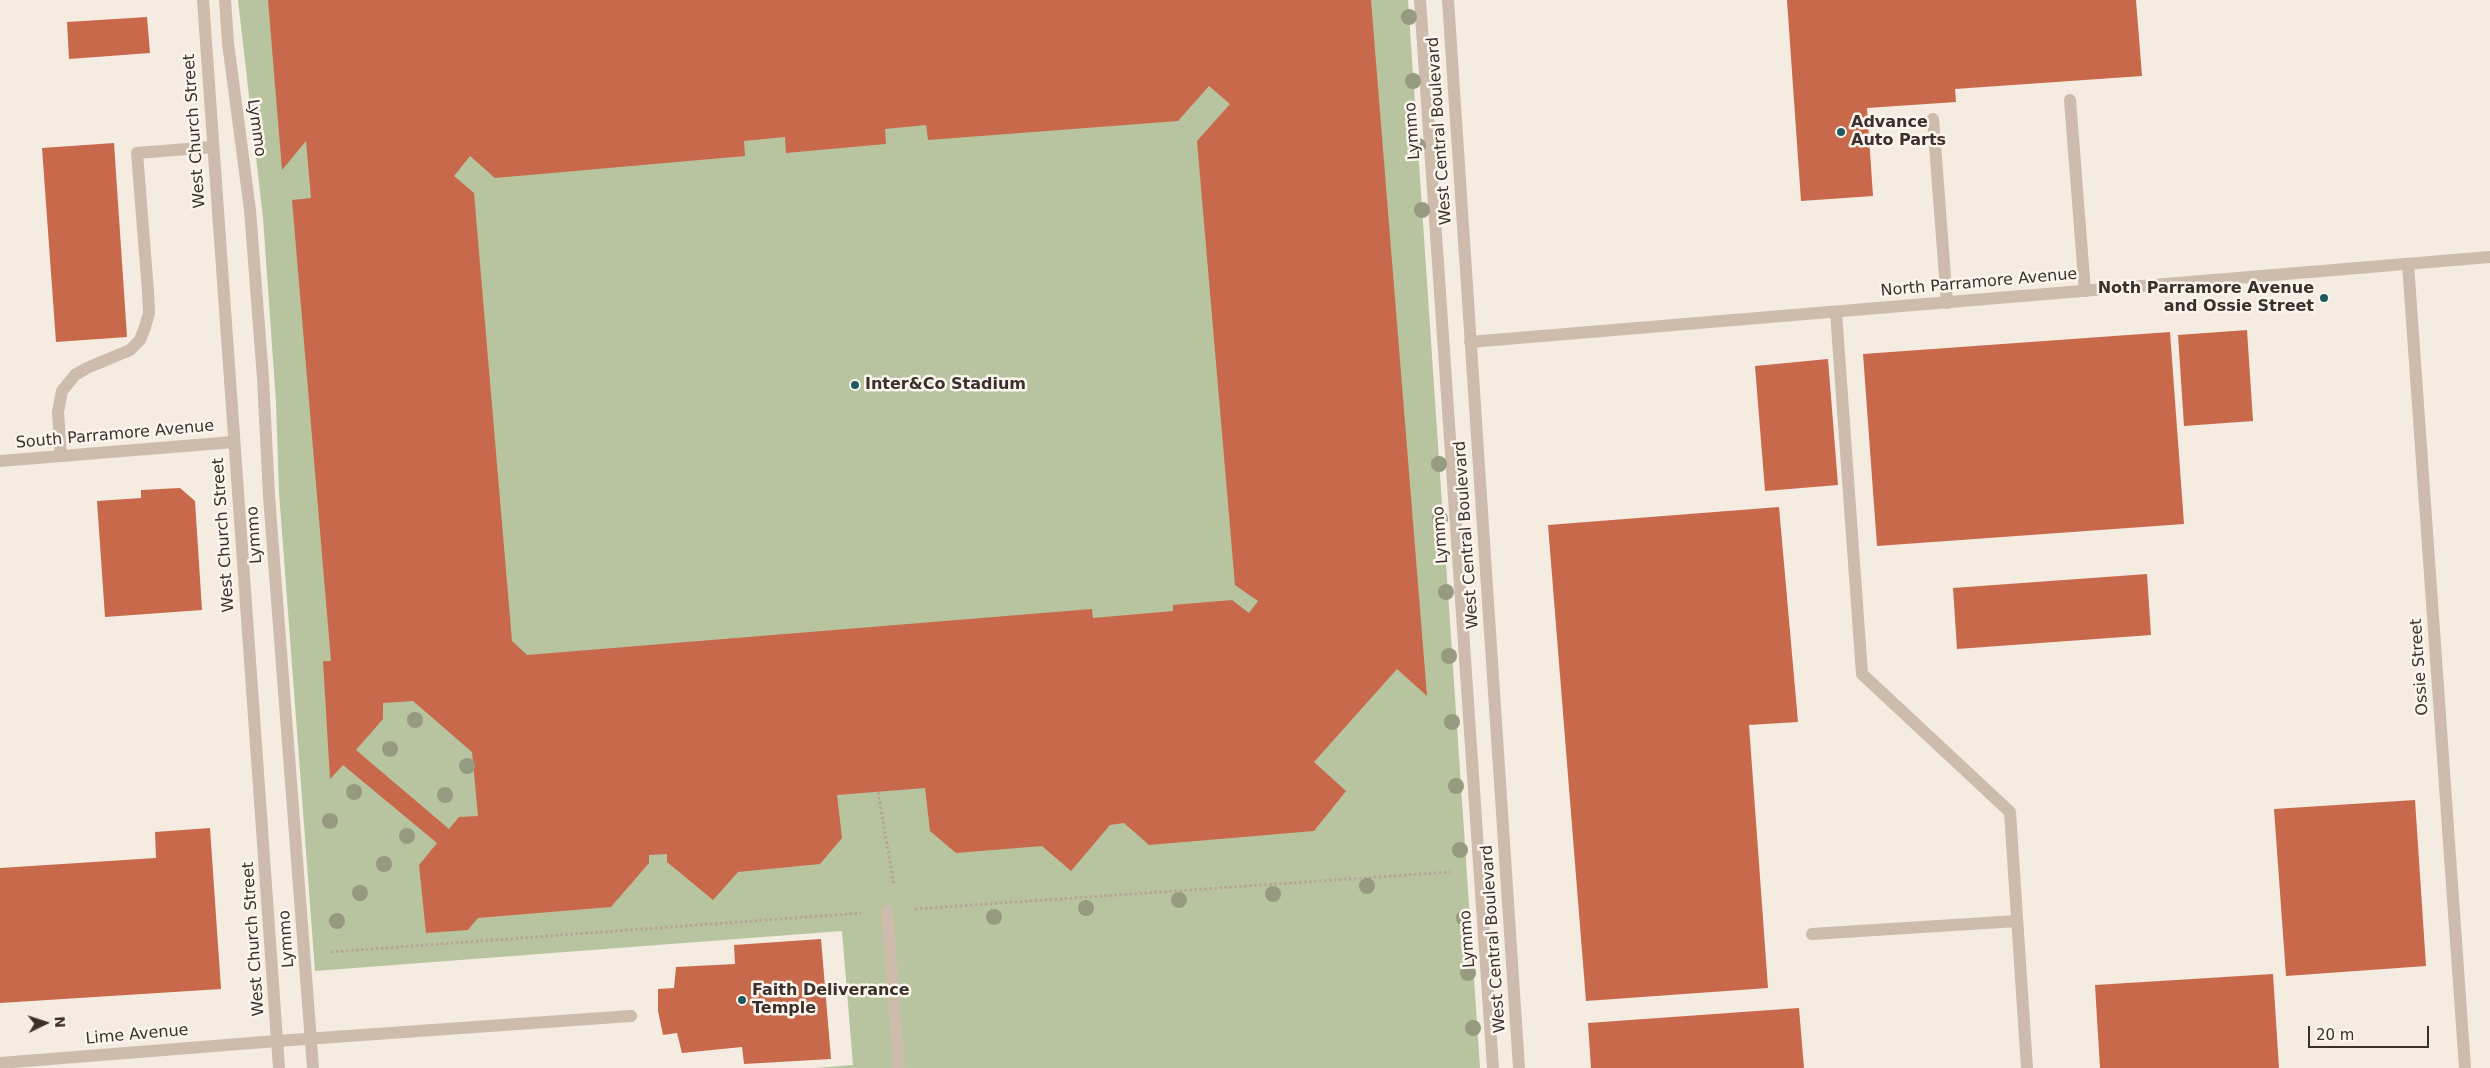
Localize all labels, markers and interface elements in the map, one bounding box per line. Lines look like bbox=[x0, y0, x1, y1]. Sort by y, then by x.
street label: West Central Boulevard bbox=[1424, 36, 1456, 226]
street label: West Church Street bbox=[180, 53, 210, 209]
street label: Lymmo bbox=[242, 98, 270, 158]
street label: Lymmo bbox=[1401, 101, 1425, 161]
place label: Advance Auto Parts bbox=[1851, 113, 1946, 151]
marker: Advance Auto Parts bbox=[1835, 126, 1847, 138]
street label: North Parramore Avenue bbox=[1880, 265, 2078, 301]
place label: Noth Parramore Avenue and Ossie Street bbox=[2098, 279, 2314, 317]
marker: Noth Parramore Avenue and Ossie Street bbox=[2318, 292, 2330, 304]
place label: Inter&Co Stadium bbox=[865, 375, 1026, 395]
marker: Inter&Co Stadium bbox=[849, 379, 861, 391]
street label: South Parramore Avenue bbox=[15, 417, 215, 453]
street label: West Central Boulevard bbox=[1451, 440, 1483, 630]
street label: West Church Street bbox=[209, 457, 239, 613]
street label: Lymmo bbox=[243, 505, 267, 565]
street label: Lymmo bbox=[1429, 505, 1453, 565]
street label: Ossie Street bbox=[2407, 618, 2433, 716]
street label: West Central Boulevard bbox=[1478, 844, 1510, 1034]
street label: West Church Street bbox=[239, 861, 269, 1017]
street label: Lymmo bbox=[275, 909, 299, 969]
street label: Lymmo bbox=[1456, 909, 1480, 969]
place label: Faith Deliverance Temple bbox=[752, 981, 910, 1019]
marker: Faith Deliverance Temple bbox=[736, 994, 748, 1006]
north arrow bbox=[20, 998, 70, 1048]
text: N bbox=[52, 1016, 68, 1028]
scale bar bbox=[2310, 1016, 2431, 1048]
street label: Lime Avenue bbox=[85, 1021, 189, 1049]
text: 20 m bbox=[2316, 1026, 2354, 1044]

